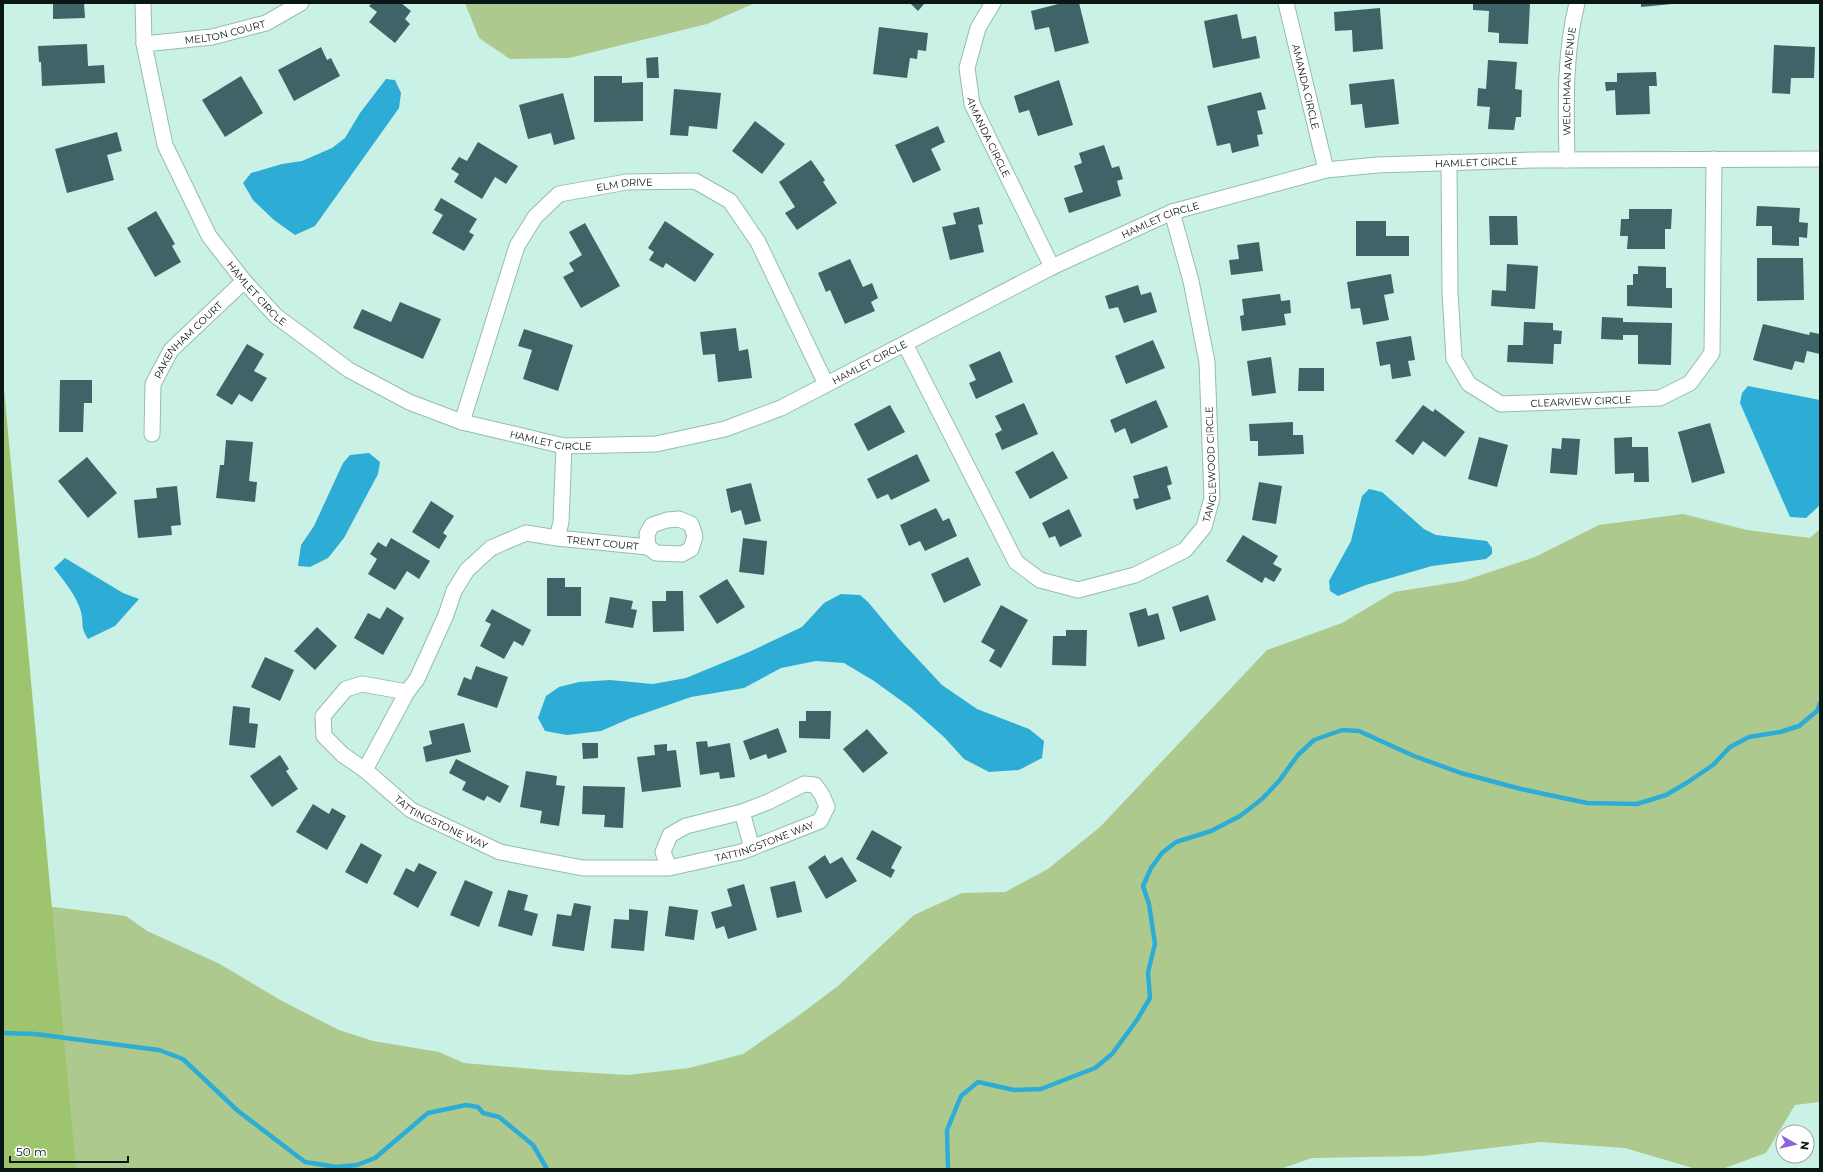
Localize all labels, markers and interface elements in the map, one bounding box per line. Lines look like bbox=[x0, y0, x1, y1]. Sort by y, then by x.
street label: MELTON COURT bbox=[184, 17, 267, 46]
street label: WELCHMAN AVENUE bbox=[1560, 25, 1579, 136]
street label: AMANDA CIRCLE bbox=[1290, 43, 1323, 131]
street label: AMANDA CIRCLE bbox=[965, 97, 1013, 179]
street label: HAMLET CIRCLE bbox=[1435, 154, 1518, 170]
street label: ELM DRIVE bbox=[595, 175, 653, 194]
street label: HAMLET CIRCLE bbox=[1119, 198, 1201, 241]
street label: HAMLET CIRCLE bbox=[224, 258, 290, 328]
street label: PAKENHAM COURT bbox=[151, 298, 225, 381]
street label: HAMLET CIRCLE bbox=[830, 337, 909, 387]
street label: CLEARVIEW CIRCLE bbox=[1530, 393, 1632, 409]
street label: TANGLEWOOD CIRCLE bbox=[1199, 406, 1219, 524]
street label: HAMLET CIRCLE bbox=[509, 427, 592, 452]
street label: TRENT COURT bbox=[566, 533, 640, 553]
street label: TATTINGSTONE WAY bbox=[392, 792, 491, 852]
street label: TATTINGSTONE WAY bbox=[714, 817, 816, 864]
north arrow bbox=[1775, 1124, 1815, 1164]
scale bar bbox=[10, 1138, 128, 1164]
text: N bbox=[1797, 1140, 1812, 1151]
text: 50 m bbox=[16, 1144, 47, 1159]

